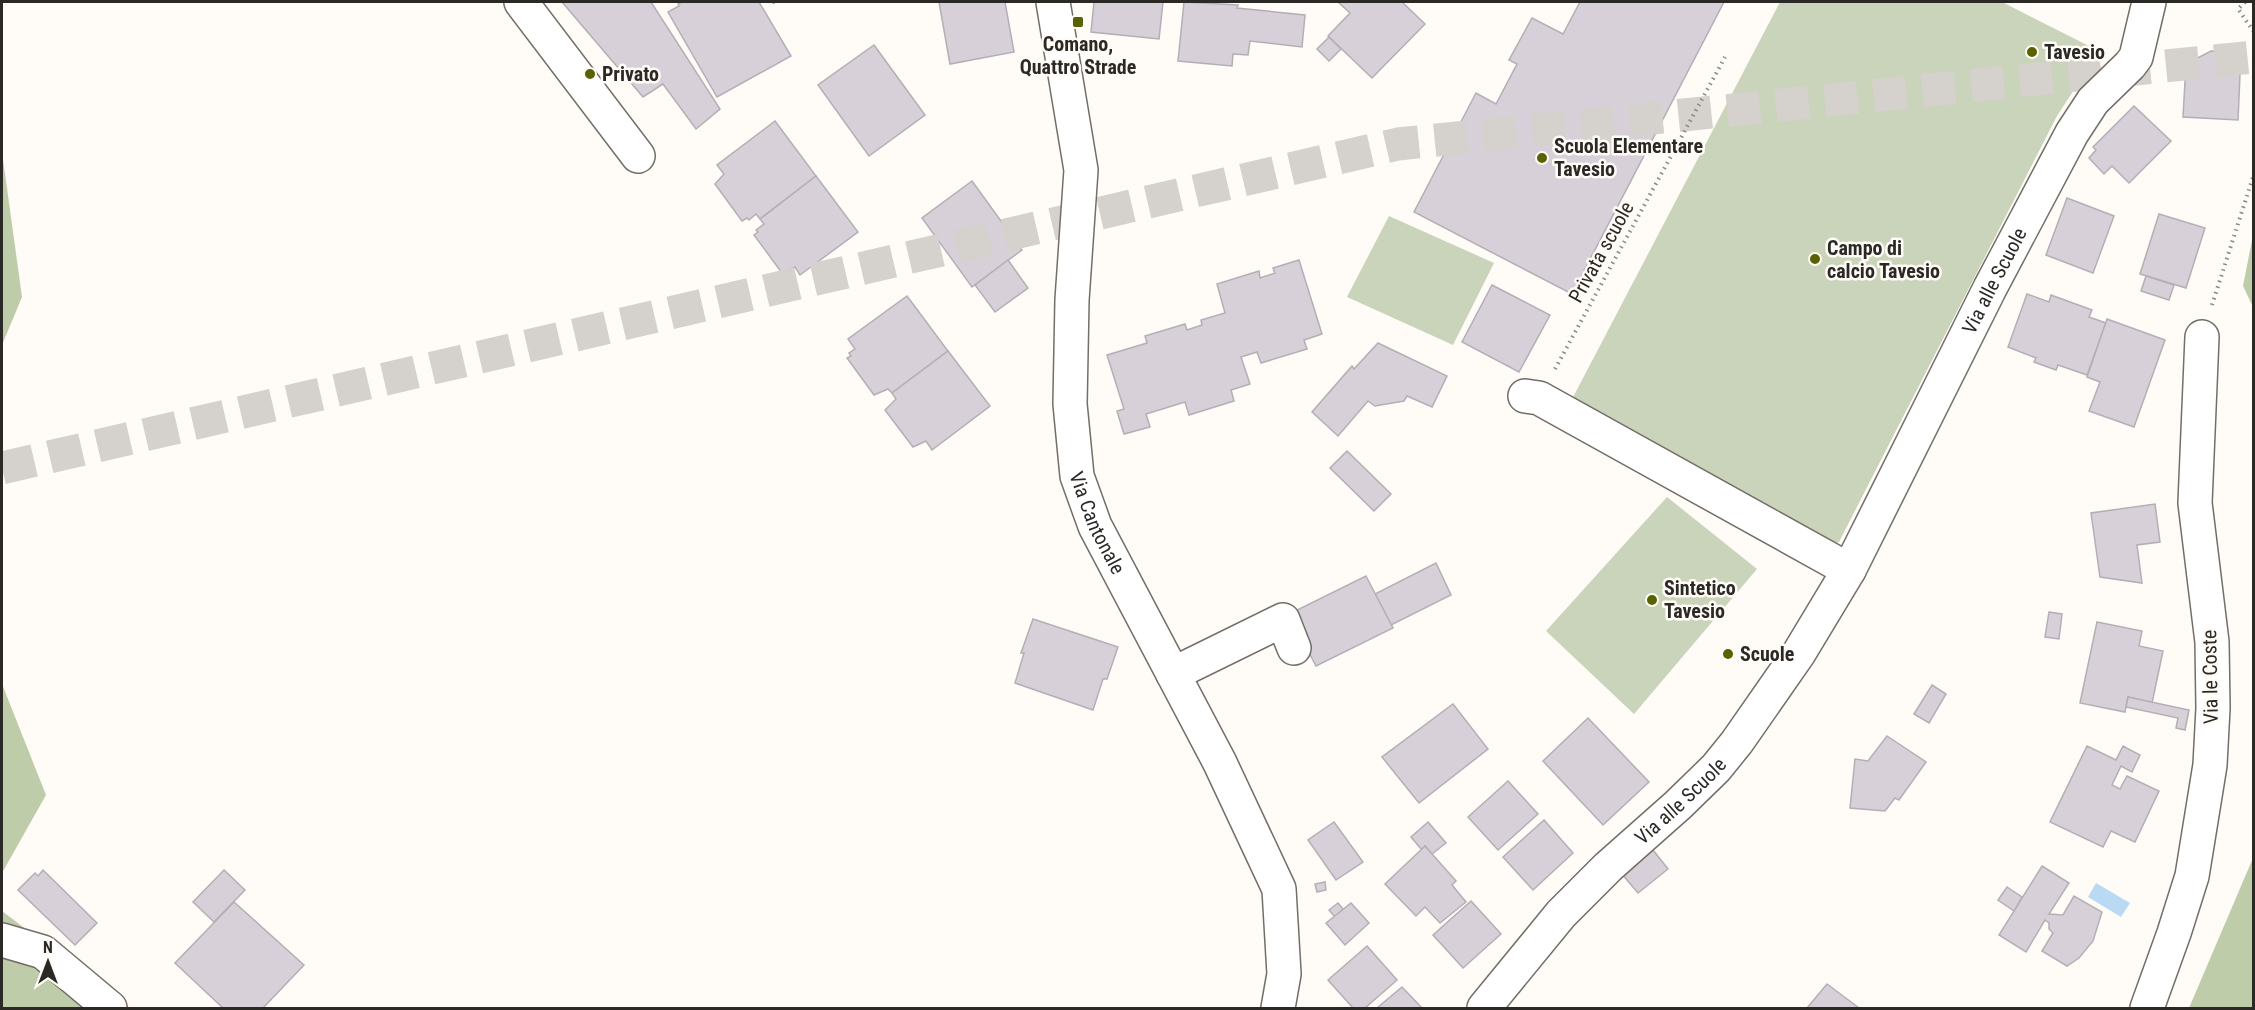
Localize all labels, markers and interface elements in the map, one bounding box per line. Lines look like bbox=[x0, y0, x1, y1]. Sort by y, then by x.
marker: Comano, Quattro Strade bbox=[1071, 15, 1085, 29]
place label: Comano, Quattro Strade bbox=[1020, 32, 1136, 79]
place label: Tavesio bbox=[2044, 40, 2105, 64]
marker: Tavesio bbox=[2025, 45, 2039, 59]
place label: Privato bbox=[602, 62, 659, 86]
marker: Privato bbox=[583, 67, 597, 81]
place label: Scuola Elementare Tavesio bbox=[1554, 134, 1703, 181]
marker: Scuola Elementare Tavesio bbox=[1535, 151, 1549, 165]
street label: Privata scuole bbox=[1563, 197, 1639, 307]
street label: Via alle Scuole bbox=[1957, 224, 2032, 338]
place label: Campo di calcio Tavesio bbox=[1827, 236, 1940, 283]
marker: Campo di calcio Tavesio bbox=[1808, 252, 1822, 266]
street label: Via Cantonale bbox=[1064, 468, 1130, 578]
place label: Sintetico Tavesio bbox=[1664, 576, 1736, 623]
marker: Sintetico Tavesio bbox=[1645, 593, 1659, 607]
street label: Via le Coste bbox=[2197, 630, 2223, 724]
place label: Scuole bbox=[1740, 642, 1794, 666]
marker: Scuole bbox=[1721, 647, 1735, 661]
street label: Via alle Scuole bbox=[1630, 753, 1731, 849]
north arrow bbox=[18, 932, 78, 992]
text: N bbox=[43, 938, 53, 957]

